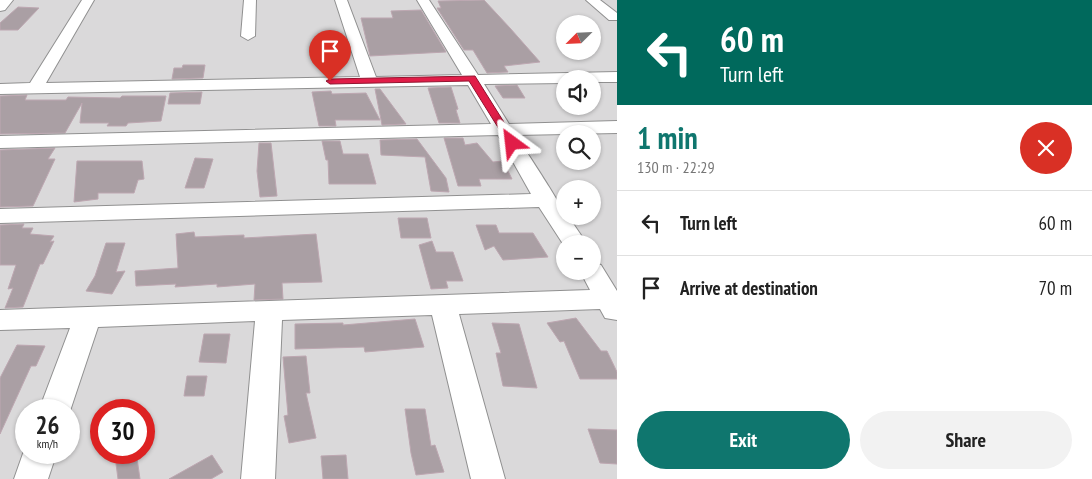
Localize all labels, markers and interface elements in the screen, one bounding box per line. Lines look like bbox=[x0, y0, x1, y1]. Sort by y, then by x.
north arrow bbox=[556, 15, 601, 60]
map controls bbox=[556, 15, 601, 280]
text: 60 m bbox=[720, 16, 784, 62]
icon: left bbox=[637, 20, 702, 85]
pin bbox=[309, 30, 351, 81]
icon: arrive bbox=[316, 37, 344, 65]
text: Turn left bbox=[720, 60, 784, 88]
button: sound bbox=[556, 70, 601, 115]
position arrow bbox=[485, 116, 537, 168]
text: 1 min bbox=[637, 118, 698, 157]
button: close bbox=[1020, 122, 1072, 174]
button: search bbox=[556, 125, 601, 170]
text: 130 m · 22:29 bbox=[637, 157, 715, 177]
button: + bbox=[556, 180, 601, 225]
icon: left bbox=[637, 209, 665, 237]
text: Turn left bbox=[680, 211, 737, 235]
text: 60 m bbox=[1039, 211, 1072, 235]
button: − bbox=[556, 235, 601, 280]
icon: arrive bbox=[637, 274, 665, 302]
text: Arrive at destination bbox=[680, 276, 818, 300]
text: 70 m bbox=[1039, 276, 1072, 300]
speed limit sign: 30 bbox=[90, 399, 155, 464]
text: 26 bbox=[36, 409, 59, 441]
button: Exit bbox=[637, 411, 850, 469]
button: Share bbox=[860, 411, 1072, 469]
text: km/h bbox=[37, 436, 58, 451]

